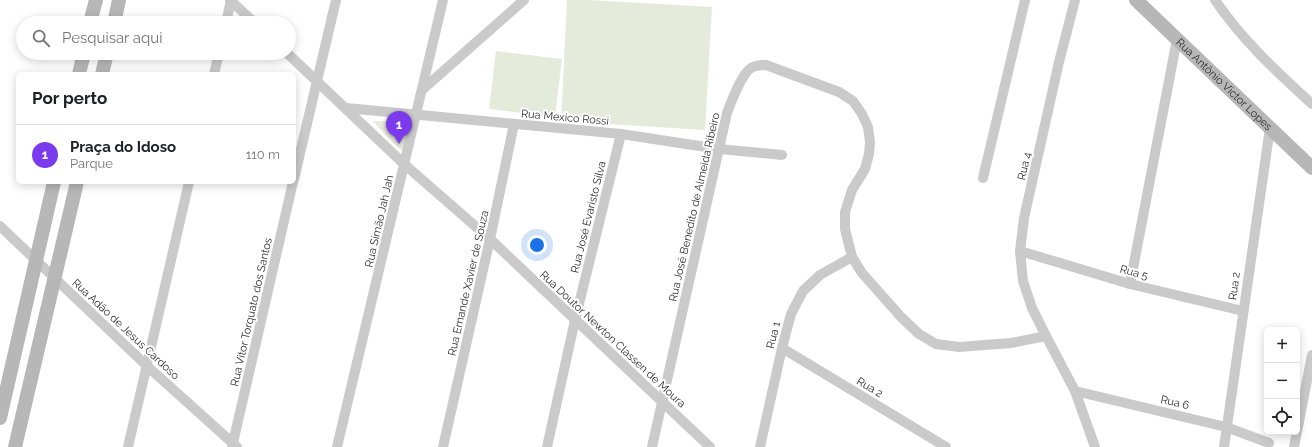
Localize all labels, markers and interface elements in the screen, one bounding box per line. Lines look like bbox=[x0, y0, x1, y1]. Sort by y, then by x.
search box bbox=[16, 16, 296, 60]
icon: search bbox=[30, 27, 52, 49]
text: Pesquisar aqui bbox=[62, 29, 162, 47]
street label: Rua Antônio Victor Lopes bbox=[1173, 36, 1275, 133]
text: Por perto bbox=[32, 88, 107, 108]
street label: Rua Mexico Rossi bbox=[521, 107, 609, 128]
pin: 1 bbox=[386, 111, 412, 144]
street label: Rua José Benedito de Almeida Ribeiro bbox=[666, 111, 723, 303]
text: Praça do Idoso bbox=[70, 138, 176, 156]
text: 1 bbox=[42, 147, 48, 162]
text: 110 m bbox=[246, 147, 280, 162]
street label: Rua 4 bbox=[1015, 151, 1034, 181]
text: Parque bbox=[70, 156, 113, 171]
street label: Rua José Evaristo Silva bbox=[568, 160, 609, 274]
street label: Rua Simão Jah Jah bbox=[363, 174, 396, 269]
street label: Rua Ernande Xavier de Souza bbox=[445, 209, 492, 357]
your location bbox=[527, 235, 547, 255]
street label: Rua Vitor Torquato dos Santos bbox=[228, 237, 275, 388]
street label: Rua 5 bbox=[1118, 263, 1149, 282]
street label: Rua Doutor Newton Classen de Moura bbox=[537, 268, 688, 410]
street label: Rua 2 bbox=[1226, 271, 1243, 301]
street label: Rua Adão de Jesus Cardoso bbox=[69, 276, 182, 383]
street label: Rua 1 bbox=[764, 320, 783, 350]
map controls bbox=[1264, 327, 1300, 435]
button: + bbox=[1264, 327, 1300, 363]
button: − bbox=[1264, 363, 1300, 399]
street label: Rua 2 bbox=[854, 375, 885, 400]
street label: Rua 6 bbox=[1159, 393, 1191, 412]
button: locate bbox=[1264, 399, 1300, 435]

